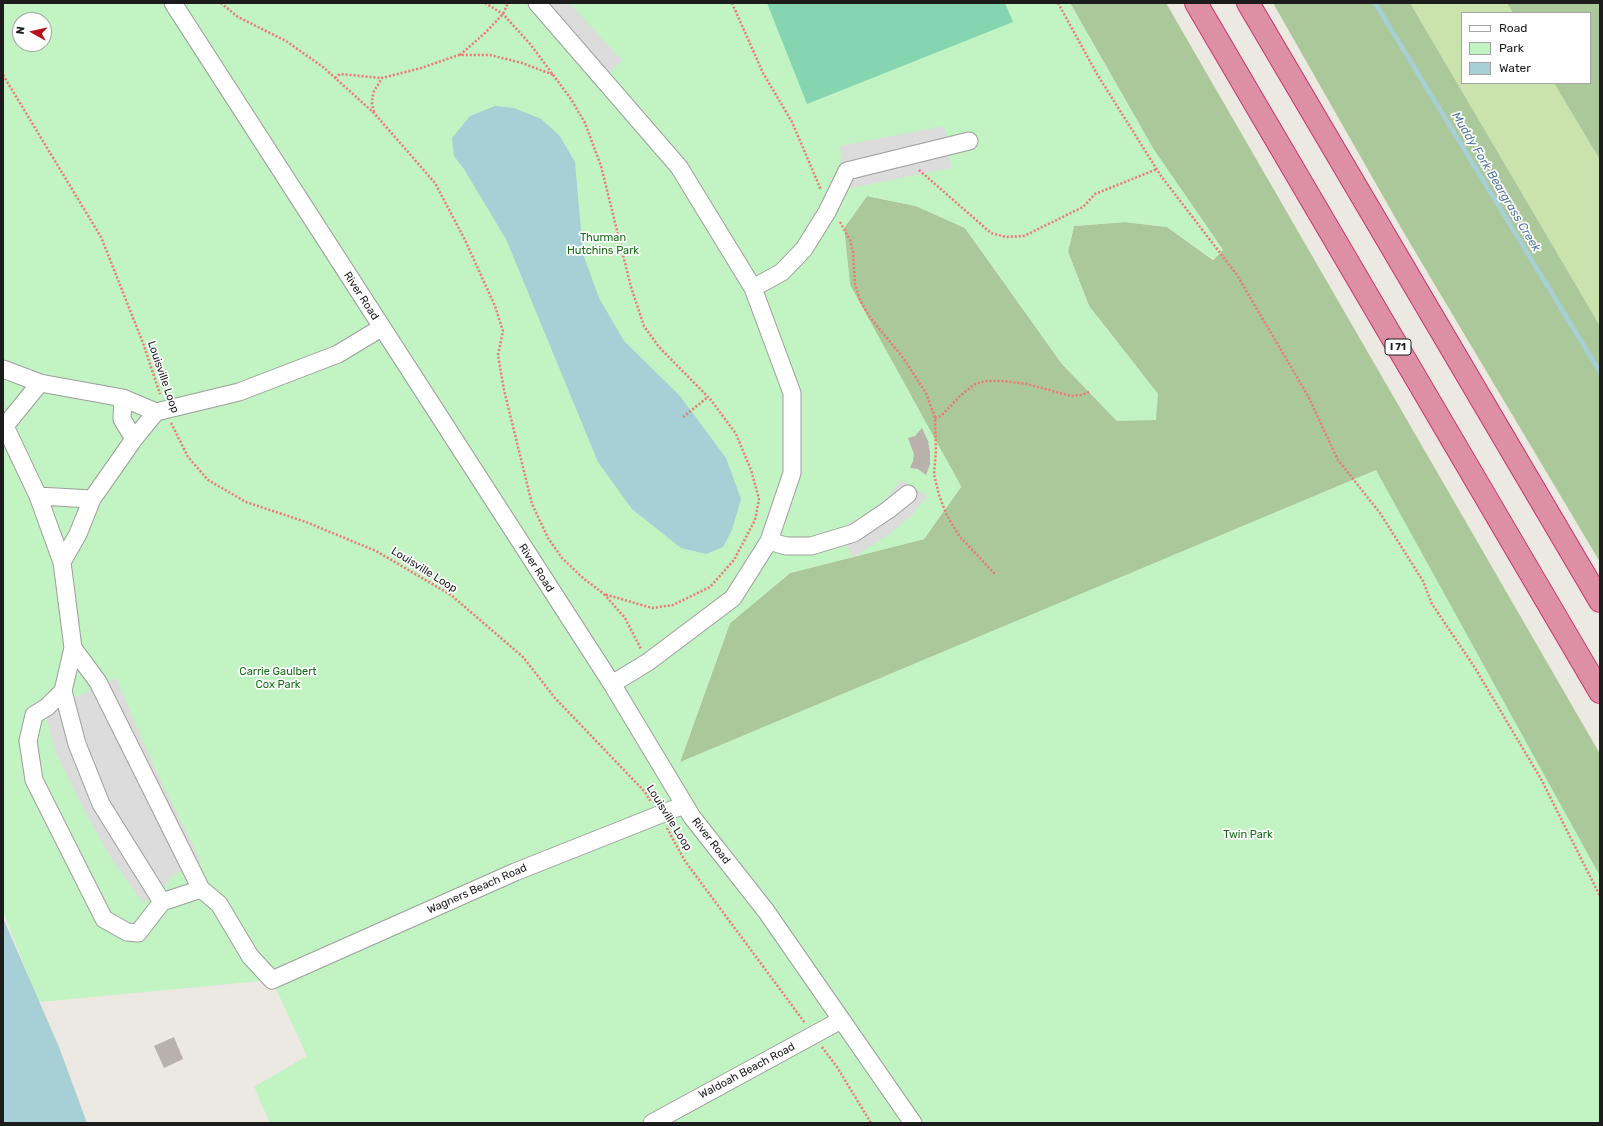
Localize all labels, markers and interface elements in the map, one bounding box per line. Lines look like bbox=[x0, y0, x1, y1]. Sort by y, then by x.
north arrow bbox=[12, 12, 52, 52]
legend bbox=[1461, 12, 1591, 84]
text: Road bbox=[1499, 21, 1527, 35]
text: N bbox=[14, 26, 28, 35]
text: Park bbox=[1499, 41, 1524, 55]
text: Water bbox=[1499, 61, 1531, 75]
water label: Muddy Fork Beargrass Creek bbox=[1448, 109, 1544, 255]
park label: Thurman Hutchins Park bbox=[567, 231, 639, 257]
street label: River Road bbox=[341, 269, 381, 323]
street label: Louisville Loop bbox=[145, 339, 181, 415]
road number: I 71 bbox=[1385, 339, 1411, 355]
street label: River Road bbox=[516, 541, 556, 595]
street label: Louisville Loop bbox=[389, 544, 459, 596]
park label: Carrie Gaulbert Cox Park bbox=[239, 665, 317, 691]
street label: Louisville Loop bbox=[643, 783, 695, 853]
street label: River Road bbox=[689, 815, 733, 867]
park label: Twin Park bbox=[1223, 828, 1273, 842]
street label: Wagners Beach Road bbox=[425, 861, 529, 917]
street label: Waldoah Beach Road bbox=[697, 1040, 797, 1102]

